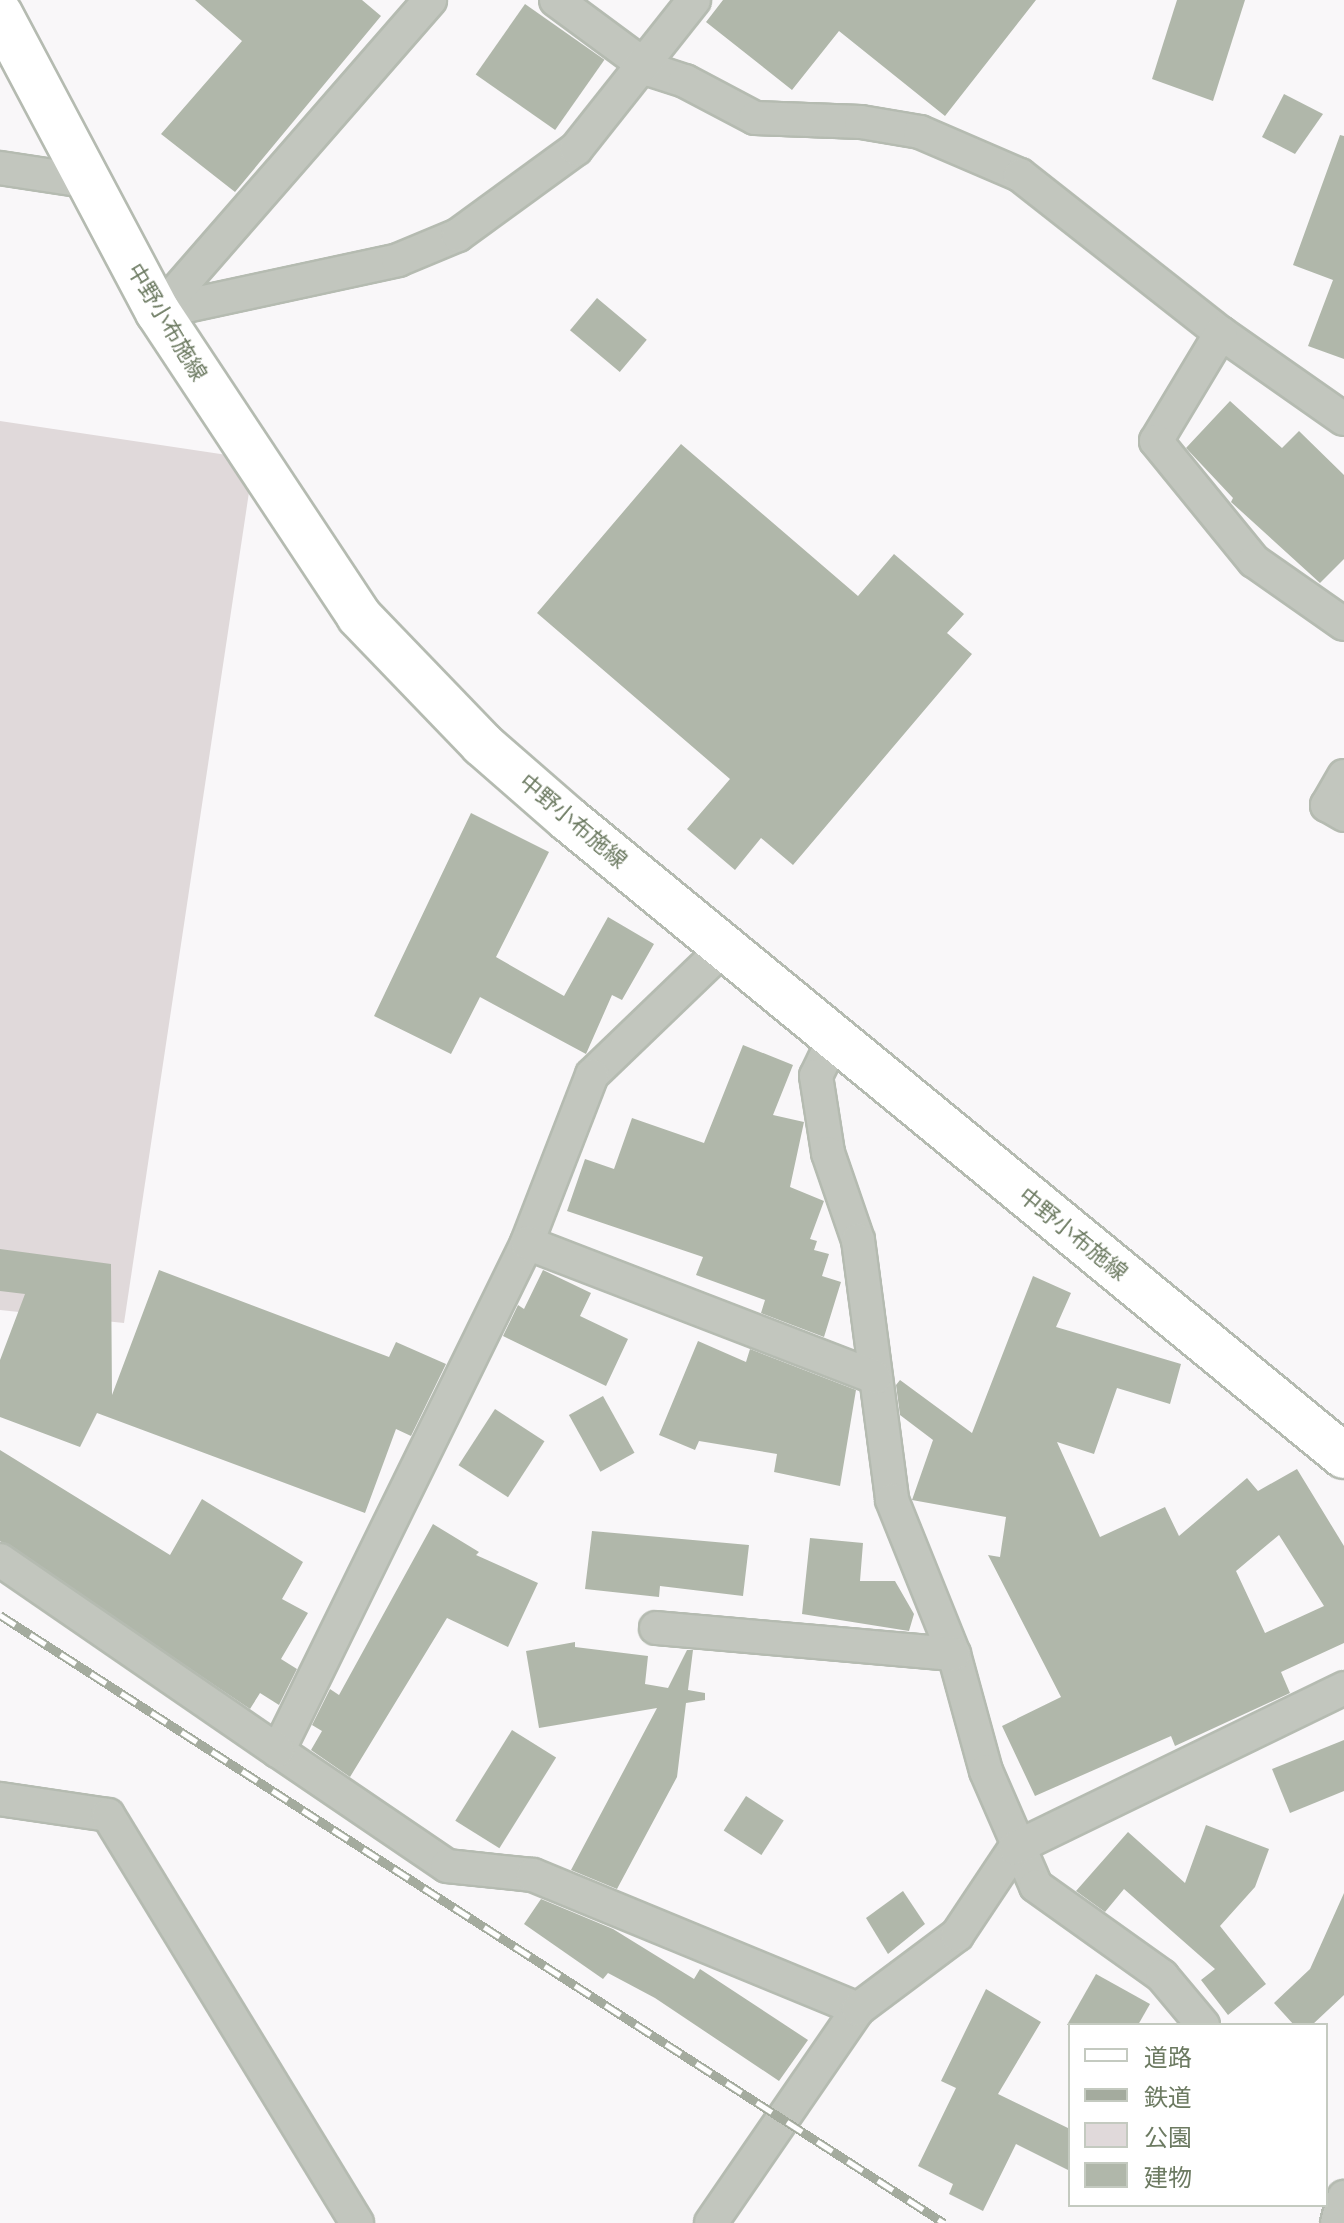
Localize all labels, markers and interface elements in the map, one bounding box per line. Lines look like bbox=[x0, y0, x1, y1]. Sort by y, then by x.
street label: 中野小布施線 bbox=[122, 259, 212, 385]
street label: 中野小布施線 bbox=[514, 768, 632, 874]
street label: 中野小布施線 bbox=[1013, 1182, 1133, 1286]
legend bbox=[1068, 2023, 1328, 2207]
text: 道路 bbox=[1144, 2044, 1192, 2072]
text: 鉄道 bbox=[1144, 2084, 1192, 2112]
text: 公園 bbox=[1144, 2124, 1192, 2152]
text: 建物 bbox=[1144, 2164, 1192, 2192]

